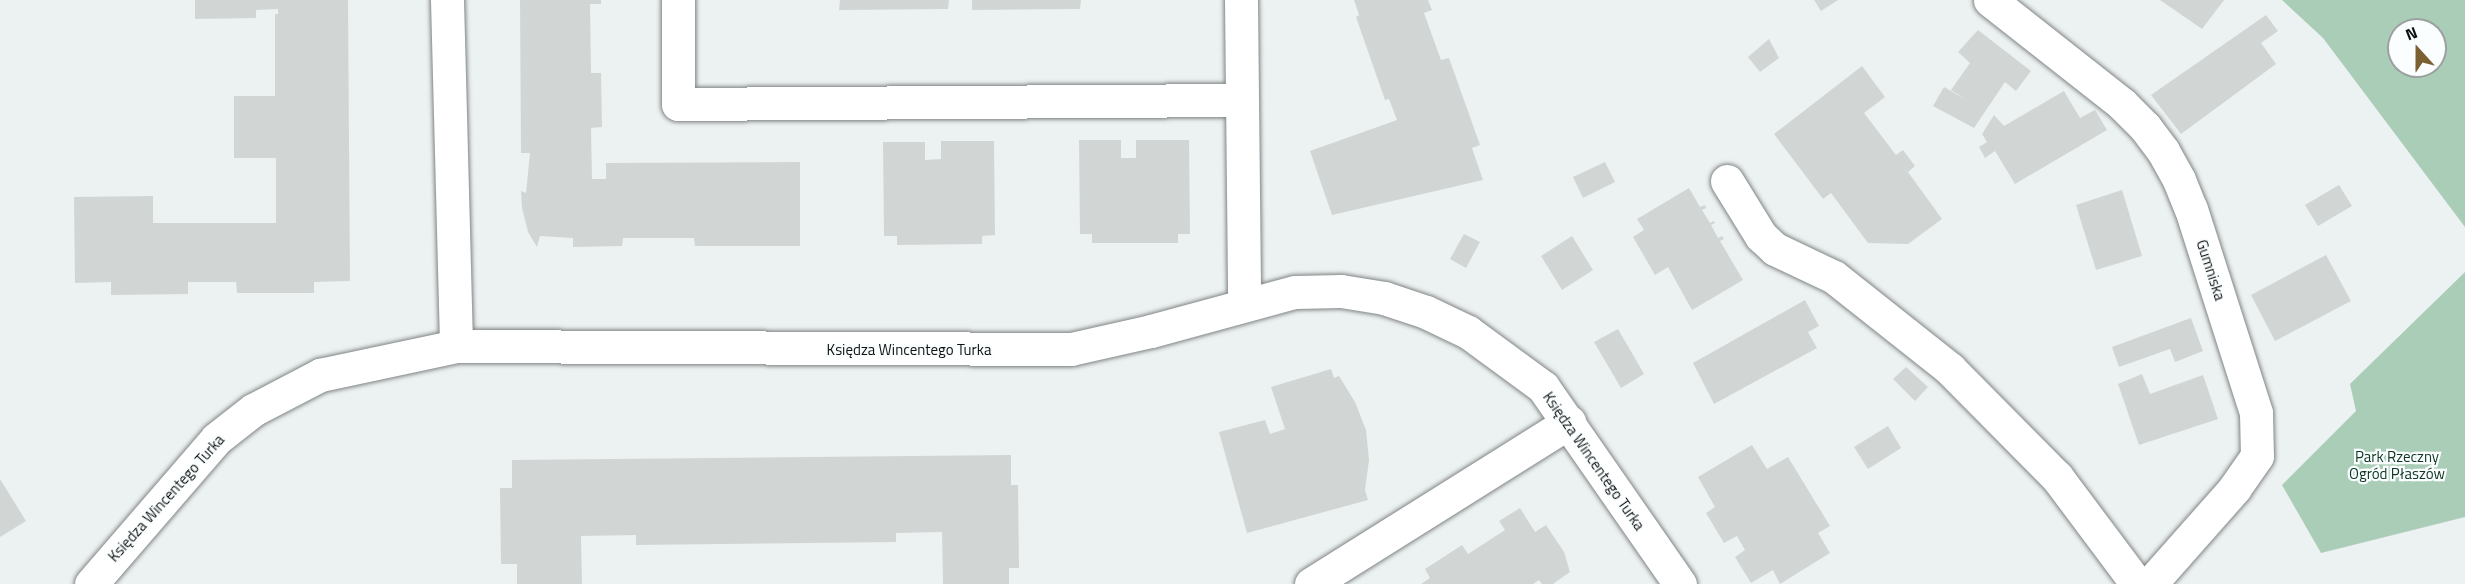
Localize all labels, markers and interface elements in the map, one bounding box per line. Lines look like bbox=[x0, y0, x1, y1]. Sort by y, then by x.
north arrow bbox=[2387, 18, 2447, 78]
text: N bbox=[2402, 20, 2421, 46]
street label: Gumniska bbox=[2193, 237, 2229, 303]
street label: Księdza Wincentego Turka bbox=[827, 341, 991, 359]
street label: Księdza Wincentego Turka bbox=[1539, 388, 1649, 534]
street label: Księdza Wincentego Turka bbox=[104, 431, 228, 565]
park label: Park Rzeczny Ogród Płaszów bbox=[2349, 447, 2445, 482]

